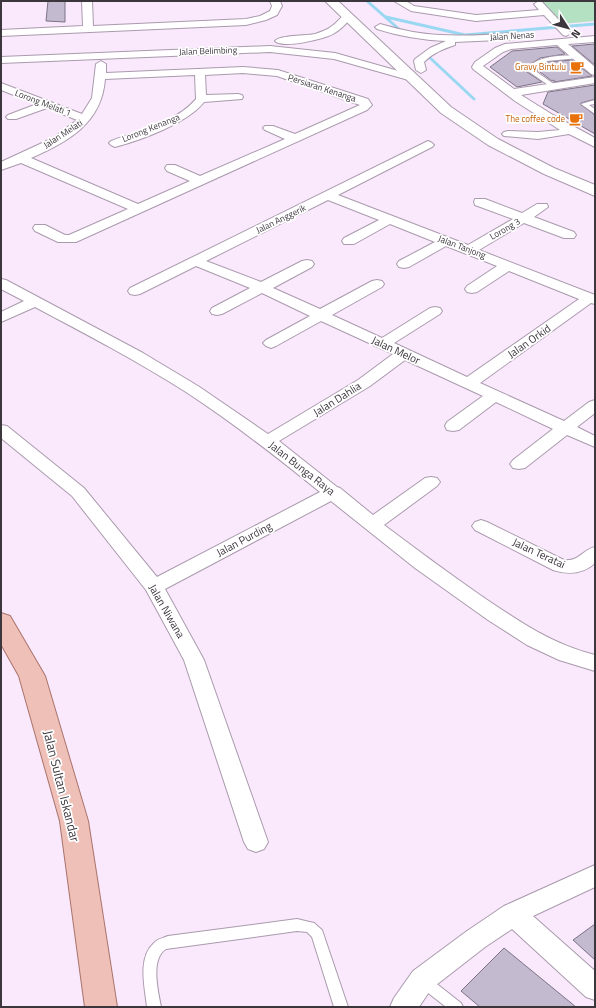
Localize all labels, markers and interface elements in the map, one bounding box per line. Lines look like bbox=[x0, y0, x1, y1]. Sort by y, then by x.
north arrow bbox=[548, 8, 588, 48]
text: N bbox=[567, 26, 585, 42]
street label: Jalan Nenas bbox=[489, 27, 535, 44]
street label: Jalan Belimbing bbox=[179, 43, 238, 58]
cafe icon: Gravy Bintulu bbox=[569, 59, 585, 75]
place label: Gravy Bintulu bbox=[515, 60, 566, 73]
street label: Persiaran Kenanga bbox=[286, 70, 358, 105]
street label: Lorong Melati 1 bbox=[13, 86, 73, 119]
street label: Lorong Kenanga bbox=[120, 110, 182, 145]
cafe icon: The coffee code bbox=[568, 111, 584, 127]
place label: The coffee code bbox=[505, 112, 565, 125]
street label: Jalan Melati bbox=[41, 116, 85, 151]
street label: Jalan Anggerik bbox=[254, 201, 308, 236]
street label: Lorong 3 bbox=[487, 215, 522, 243]
street label: Jalan Tanjong bbox=[437, 232, 488, 262]
street label: Jalan Orkid bbox=[504, 320, 554, 362]
street label: Jalan Melor bbox=[369, 332, 423, 368]
street label: Jalan Dahlia bbox=[310, 378, 365, 420]
street label: Jalan Bunga Raya bbox=[265, 437, 339, 499]
street label: Jalan Purding bbox=[213, 517, 275, 560]
street label: Jalan Teratai bbox=[510, 534, 568, 572]
street label: Jalan Niwana bbox=[145, 581, 189, 641]
street label: Jalan Sultan Iskandar bbox=[38, 728, 86, 844]

